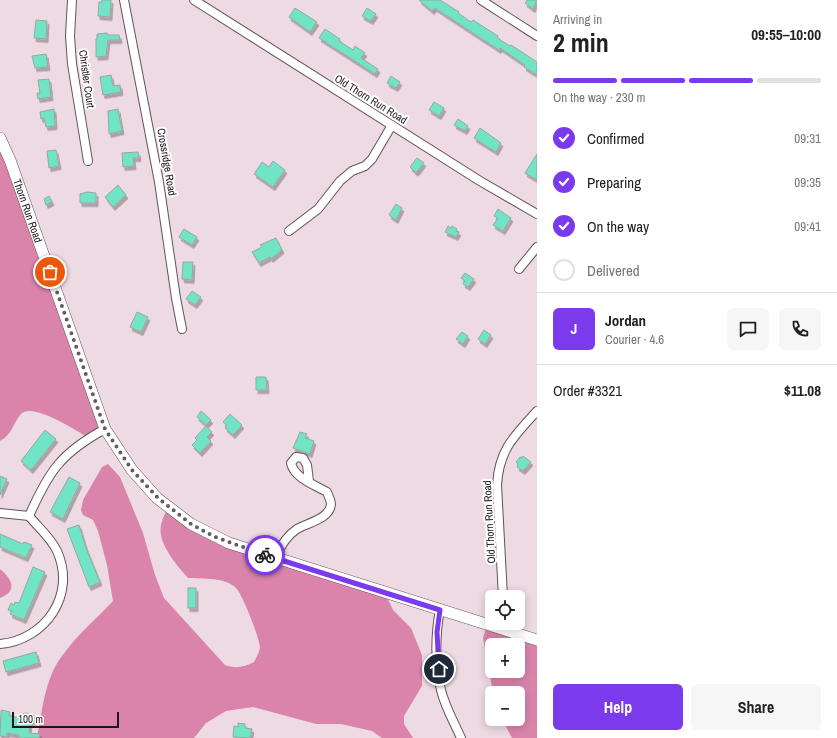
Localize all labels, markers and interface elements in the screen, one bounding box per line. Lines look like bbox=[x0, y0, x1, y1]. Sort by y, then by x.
text: Arriving in bbox=[553, 11, 602, 28]
text: 09:55–10:00 bbox=[751, 24, 821, 45]
text: 2 min bbox=[553, 25, 609, 60]
street label: Christler Court bbox=[76, 49, 98, 109]
street label: Old Thorn Run Road bbox=[332, 71, 410, 127]
text: On the way · 230 m bbox=[553, 89, 645, 106]
street label: Crossridge Road bbox=[154, 127, 180, 197]
icon: check bbox=[553, 127, 575, 149]
text: Confirmed bbox=[587, 128, 644, 149]
text: 09:31 bbox=[794, 130, 821, 147]
icon: check bbox=[553, 171, 575, 193]
text: Preparing bbox=[587, 172, 641, 193]
text: 09:35 bbox=[794, 174, 821, 191]
street label: Thorn Run Road bbox=[10, 177, 46, 245]
icon: check bbox=[553, 215, 575, 237]
text: On the way bbox=[587, 216, 649, 237]
text: 09:41 bbox=[794, 218, 821, 235]
pin bbox=[33, 255, 67, 289]
text: Delivered bbox=[587, 260, 640, 281]
icon: bag bbox=[39, 261, 61, 283]
button: chat bbox=[727, 308, 769, 350]
button: phone bbox=[779, 308, 821, 350]
text: Jordan bbox=[605, 310, 646, 331]
text: J bbox=[571, 318, 577, 339]
text: Courier · 4.6 bbox=[605, 331, 664, 348]
text: Order #3321 bbox=[553, 380, 622, 401]
text: $11.08 bbox=[784, 380, 821, 401]
street label: Old Thorn Run Road bbox=[480, 480, 498, 564]
courier bbox=[245, 535, 285, 575]
icon: bike bbox=[254, 544, 276, 566]
map controls bbox=[485, 590, 525, 726]
button: locate bbox=[485, 590, 525, 630]
button: + bbox=[485, 638, 525, 678]
pin bbox=[422, 652, 456, 686]
icon: home bbox=[428, 658, 450, 680]
button: Help bbox=[553, 684, 683, 730]
button: Share bbox=[691, 684, 821, 730]
button: − bbox=[485, 686, 525, 726]
scale bar bbox=[12, 710, 119, 729]
text: 100 m bbox=[18, 712, 43, 726]

